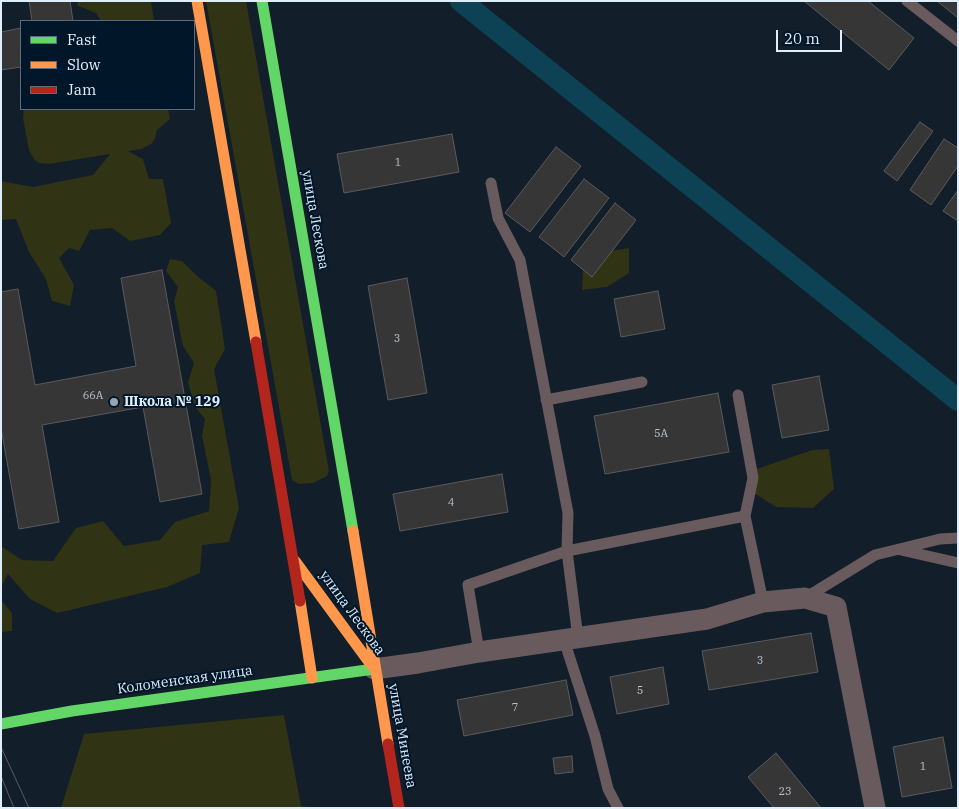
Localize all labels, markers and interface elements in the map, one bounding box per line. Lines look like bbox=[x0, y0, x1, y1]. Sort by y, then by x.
legend bbox=[20, 20, 195, 110]
scale bar bbox=[779, 20, 845, 52]
text: 20 m bbox=[784, 29, 820, 48]
text: Fast bbox=[67, 30, 97, 49]
text: Slow bbox=[67, 55, 100, 74]
text: Jam bbox=[67, 80, 96, 99]
house number: 1 bbox=[395, 156, 401, 170]
street label: улица Лескова bbox=[298, 169, 332, 271]
house number: 3 bbox=[394, 332, 400, 346]
house number: 66А bbox=[83, 389, 103, 403]
place label: Школа № 129 bbox=[124, 394, 220, 410]
marker: Школа № 129 bbox=[108, 396, 120, 408]
house number: 5А bbox=[654, 427, 668, 441]
house number: 4 bbox=[448, 496, 454, 510]
street label: улица Лескова bbox=[316, 567, 388, 659]
house number: 3 bbox=[757, 654, 763, 668]
street label: Коломенская улица bbox=[116, 662, 254, 698]
street label: улица Минеева bbox=[385, 682, 419, 790]
house number: 5 bbox=[637, 684, 643, 698]
house number: 7 bbox=[512, 701, 518, 715]
house number: 1 bbox=[920, 760, 926, 774]
house number: 23 bbox=[778, 785, 792, 799]

